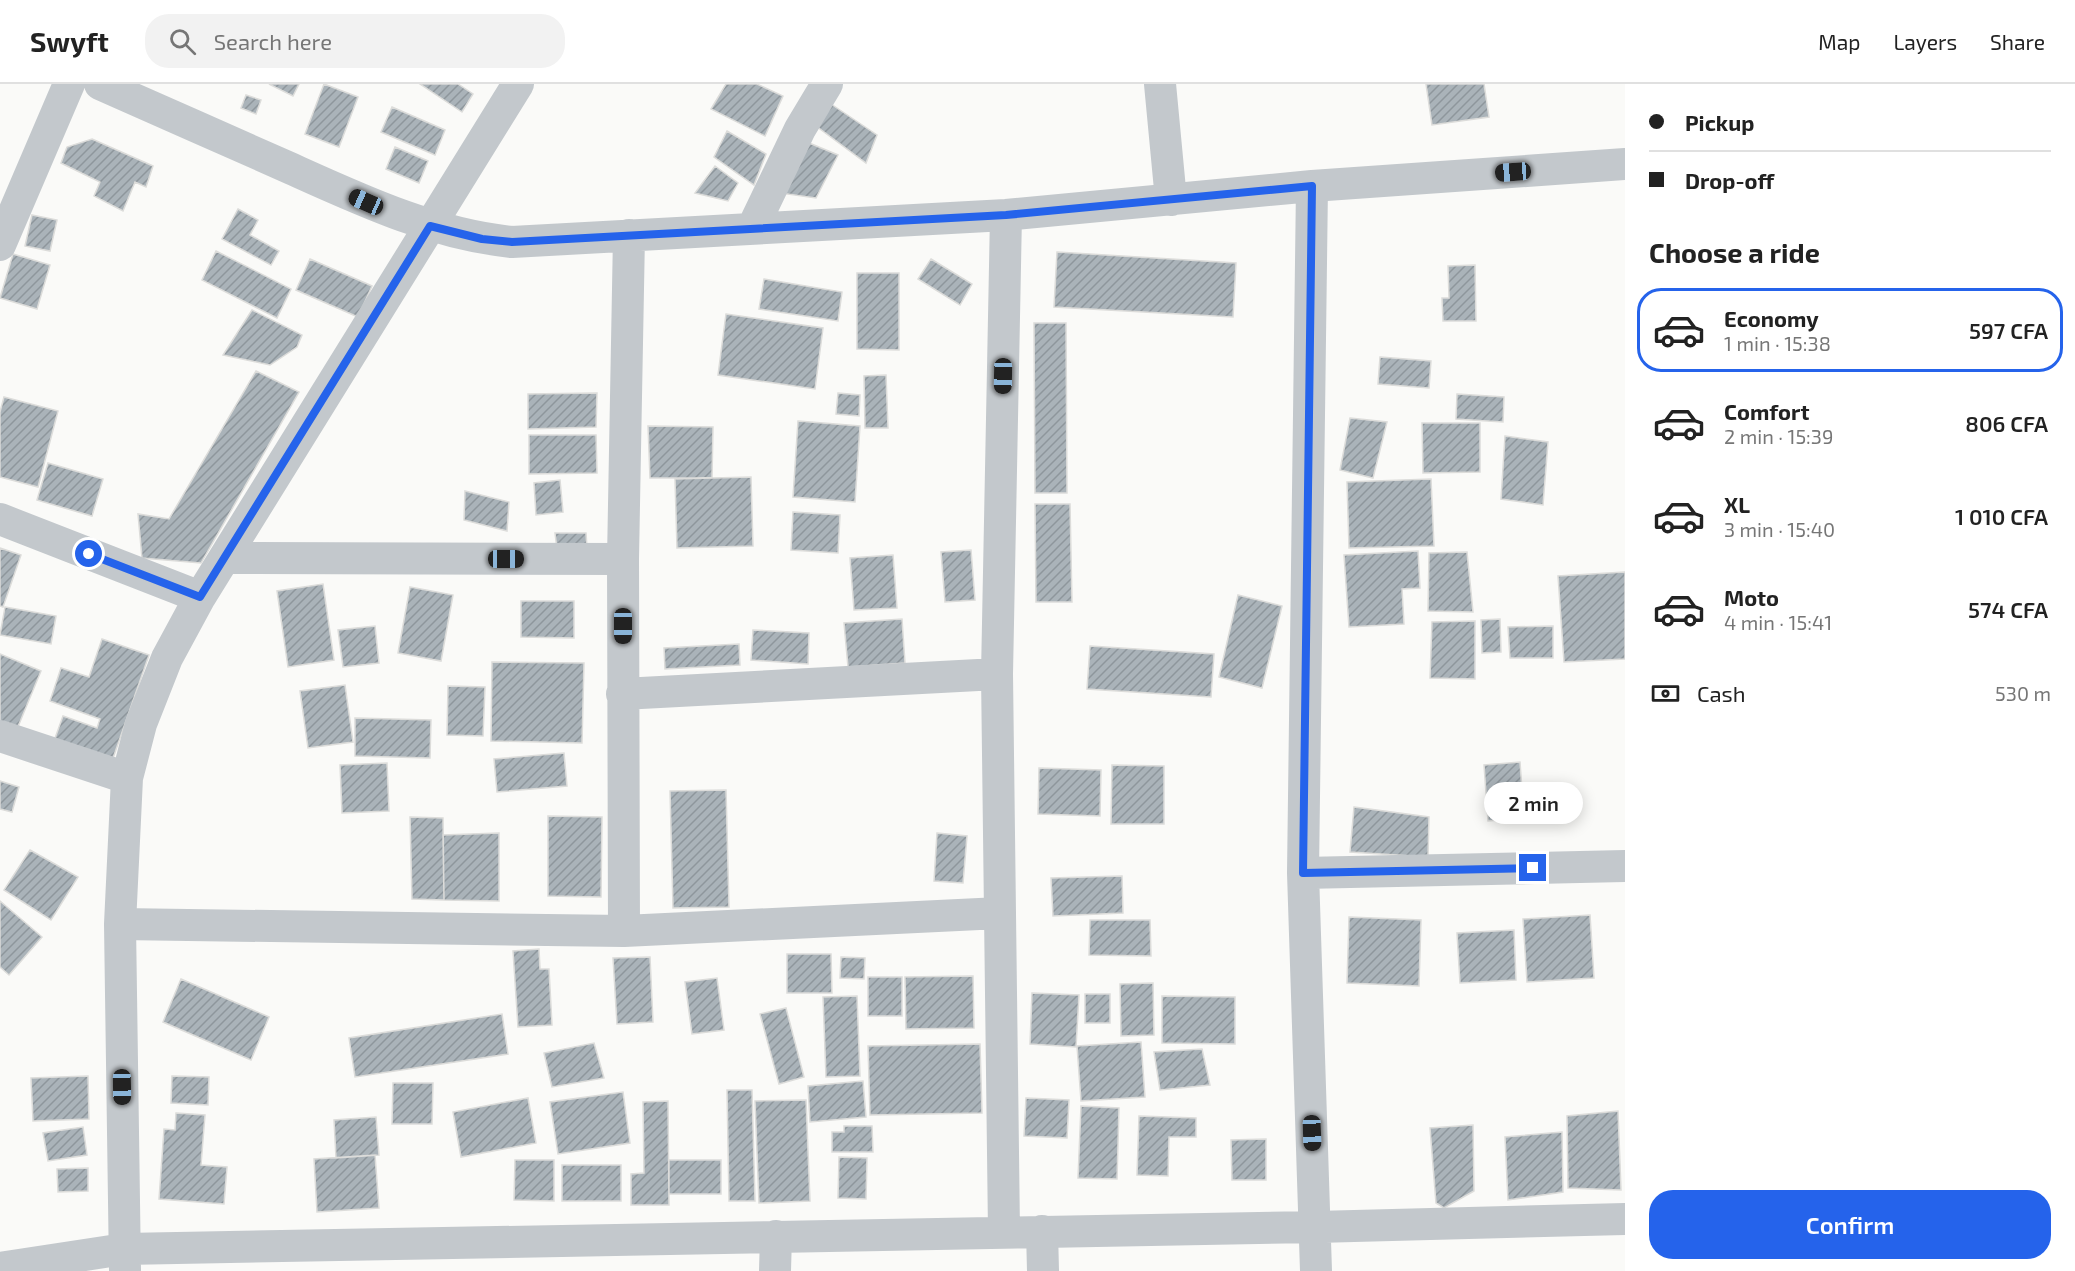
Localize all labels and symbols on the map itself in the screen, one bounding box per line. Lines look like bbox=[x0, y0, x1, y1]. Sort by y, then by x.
car bbox=[1494, 162, 1532, 182]
car bbox=[346, 186, 386, 218]
car bbox=[994, 358, 1012, 394]
route start bbox=[75, 540, 102, 567]
car bbox=[488, 550, 524, 568]
car bbox=[614, 608, 632, 644]
callout: 2 min bbox=[1484, 781, 1582, 823]
route end bbox=[1519, 854, 1546, 881]
car bbox=[113, 1069, 131, 1105]
car bbox=[1302, 1115, 1322, 1151]

